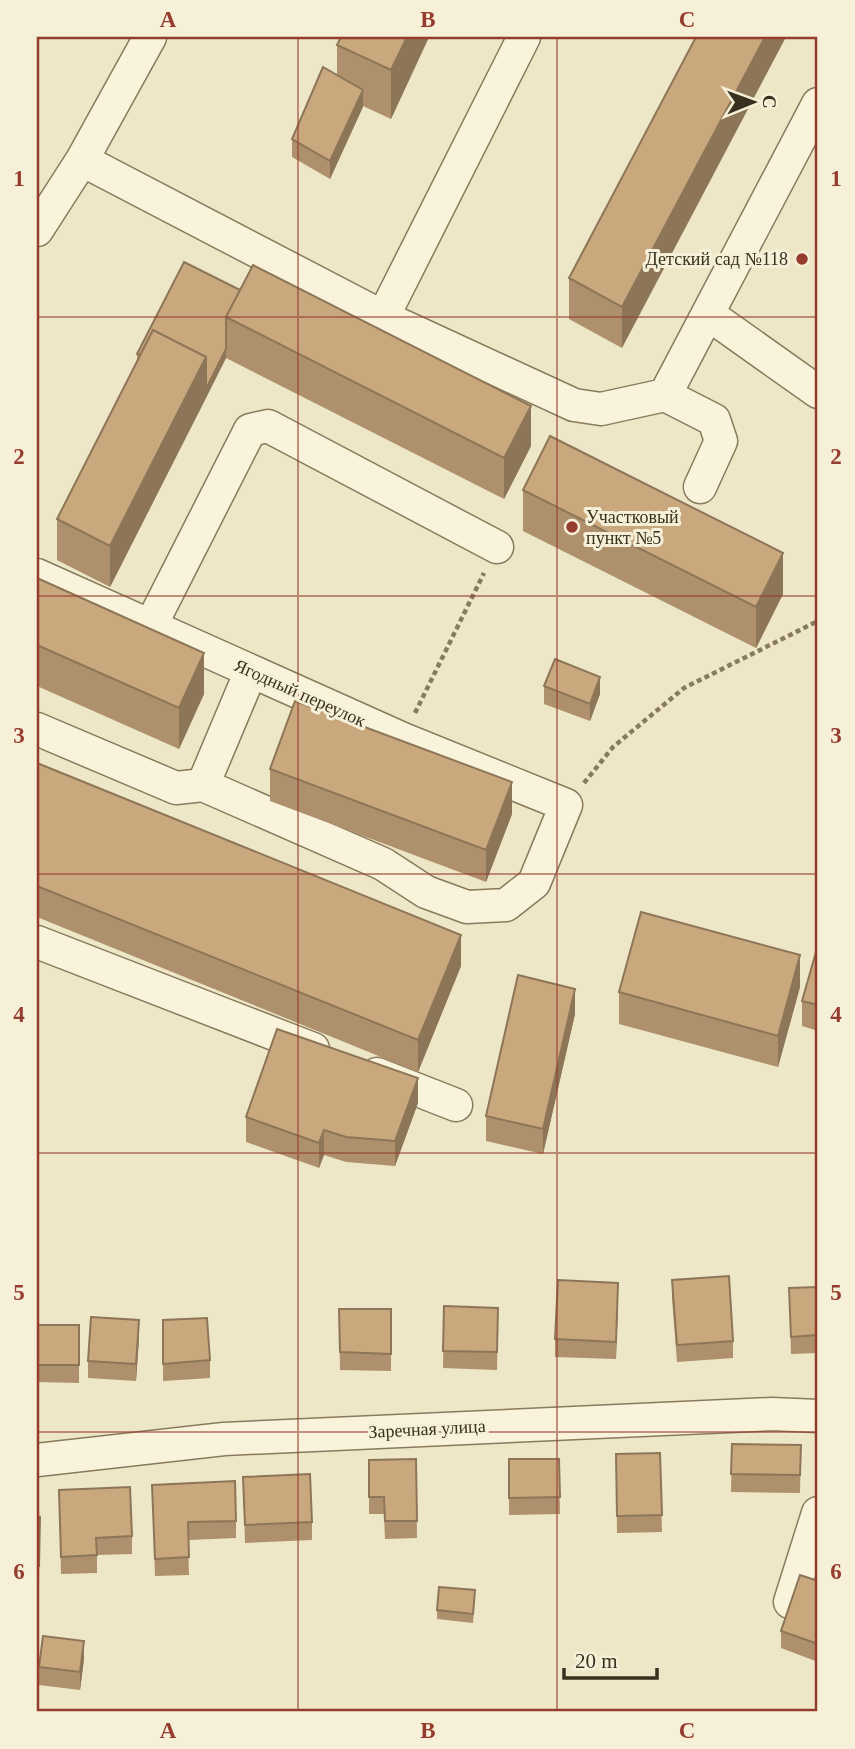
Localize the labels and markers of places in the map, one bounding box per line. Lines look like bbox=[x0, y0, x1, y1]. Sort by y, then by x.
place label: Детский сад №118 bbox=[646, 249, 788, 269]
marker: Детский сад №118 bbox=[794, 251, 810, 267]
place label: Участковый пункт №5 bbox=[586, 507, 679, 548]
marker: Участковый пункт №5 bbox=[564, 519, 580, 535]

